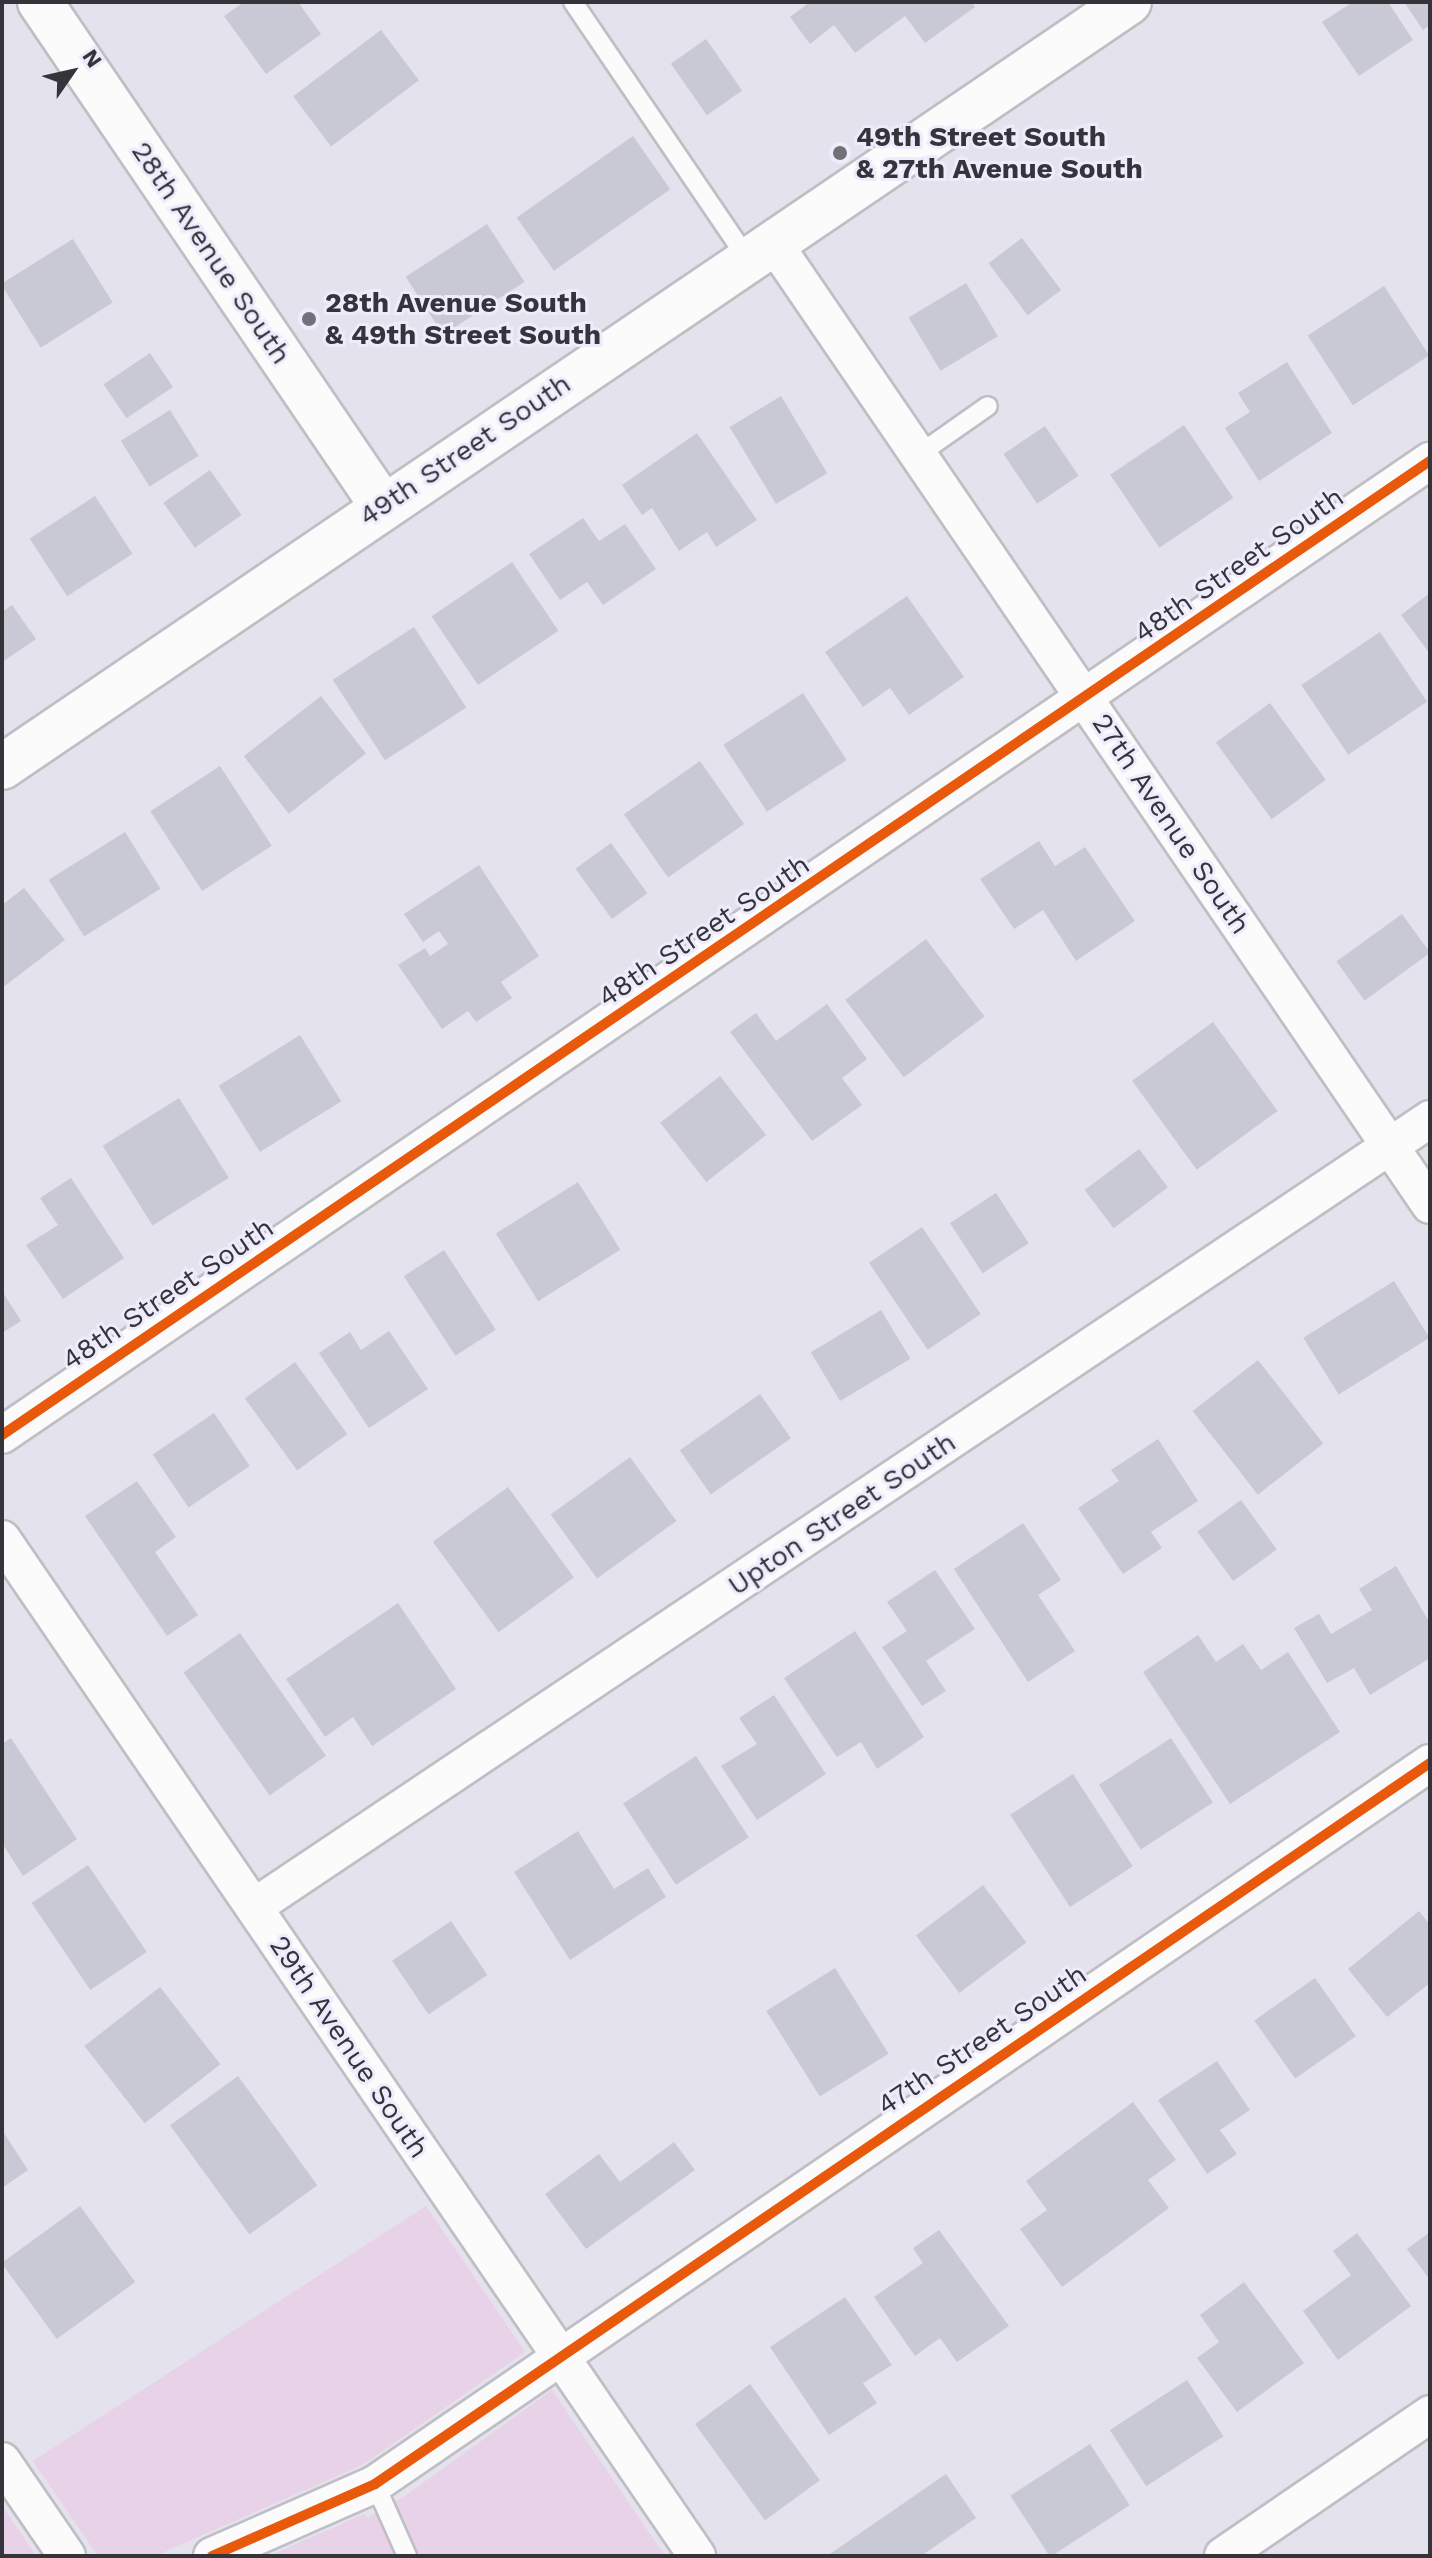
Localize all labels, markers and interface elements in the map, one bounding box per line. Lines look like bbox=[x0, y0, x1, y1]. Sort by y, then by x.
north arrow bbox=[32, 32, 112, 112]
text: N bbox=[77, 45, 107, 72]
place label: 49th Street South & 27th Avenue South bbox=[856, 120, 1143, 186]
street label: 28th Avenue South bbox=[124, 135, 298, 371]
marker: 49th Street South & 27th Avenue South bbox=[831, 144, 849, 162]
place label: 28th Avenue South & 49th Street South bbox=[325, 286, 601, 352]
marker: 28th Avenue South & 49th Street South bbox=[300, 310, 318, 328]
street label: 49th Street South bbox=[353, 367, 577, 533]
street label: 48th Street South bbox=[1128, 480, 1350, 650]
street label: 27th Avenue South bbox=[1084, 707, 1258, 941]
street label: 48th Street South bbox=[592, 848, 816, 1014]
street label: 48th Street South bbox=[56, 1211, 280, 1377]
street label: Upton Street South bbox=[722, 1425, 962, 1603]
street label: 29th Avenue South bbox=[262, 1929, 436, 2165]
street label: 47th Street South bbox=[871, 1958, 1093, 2122]

